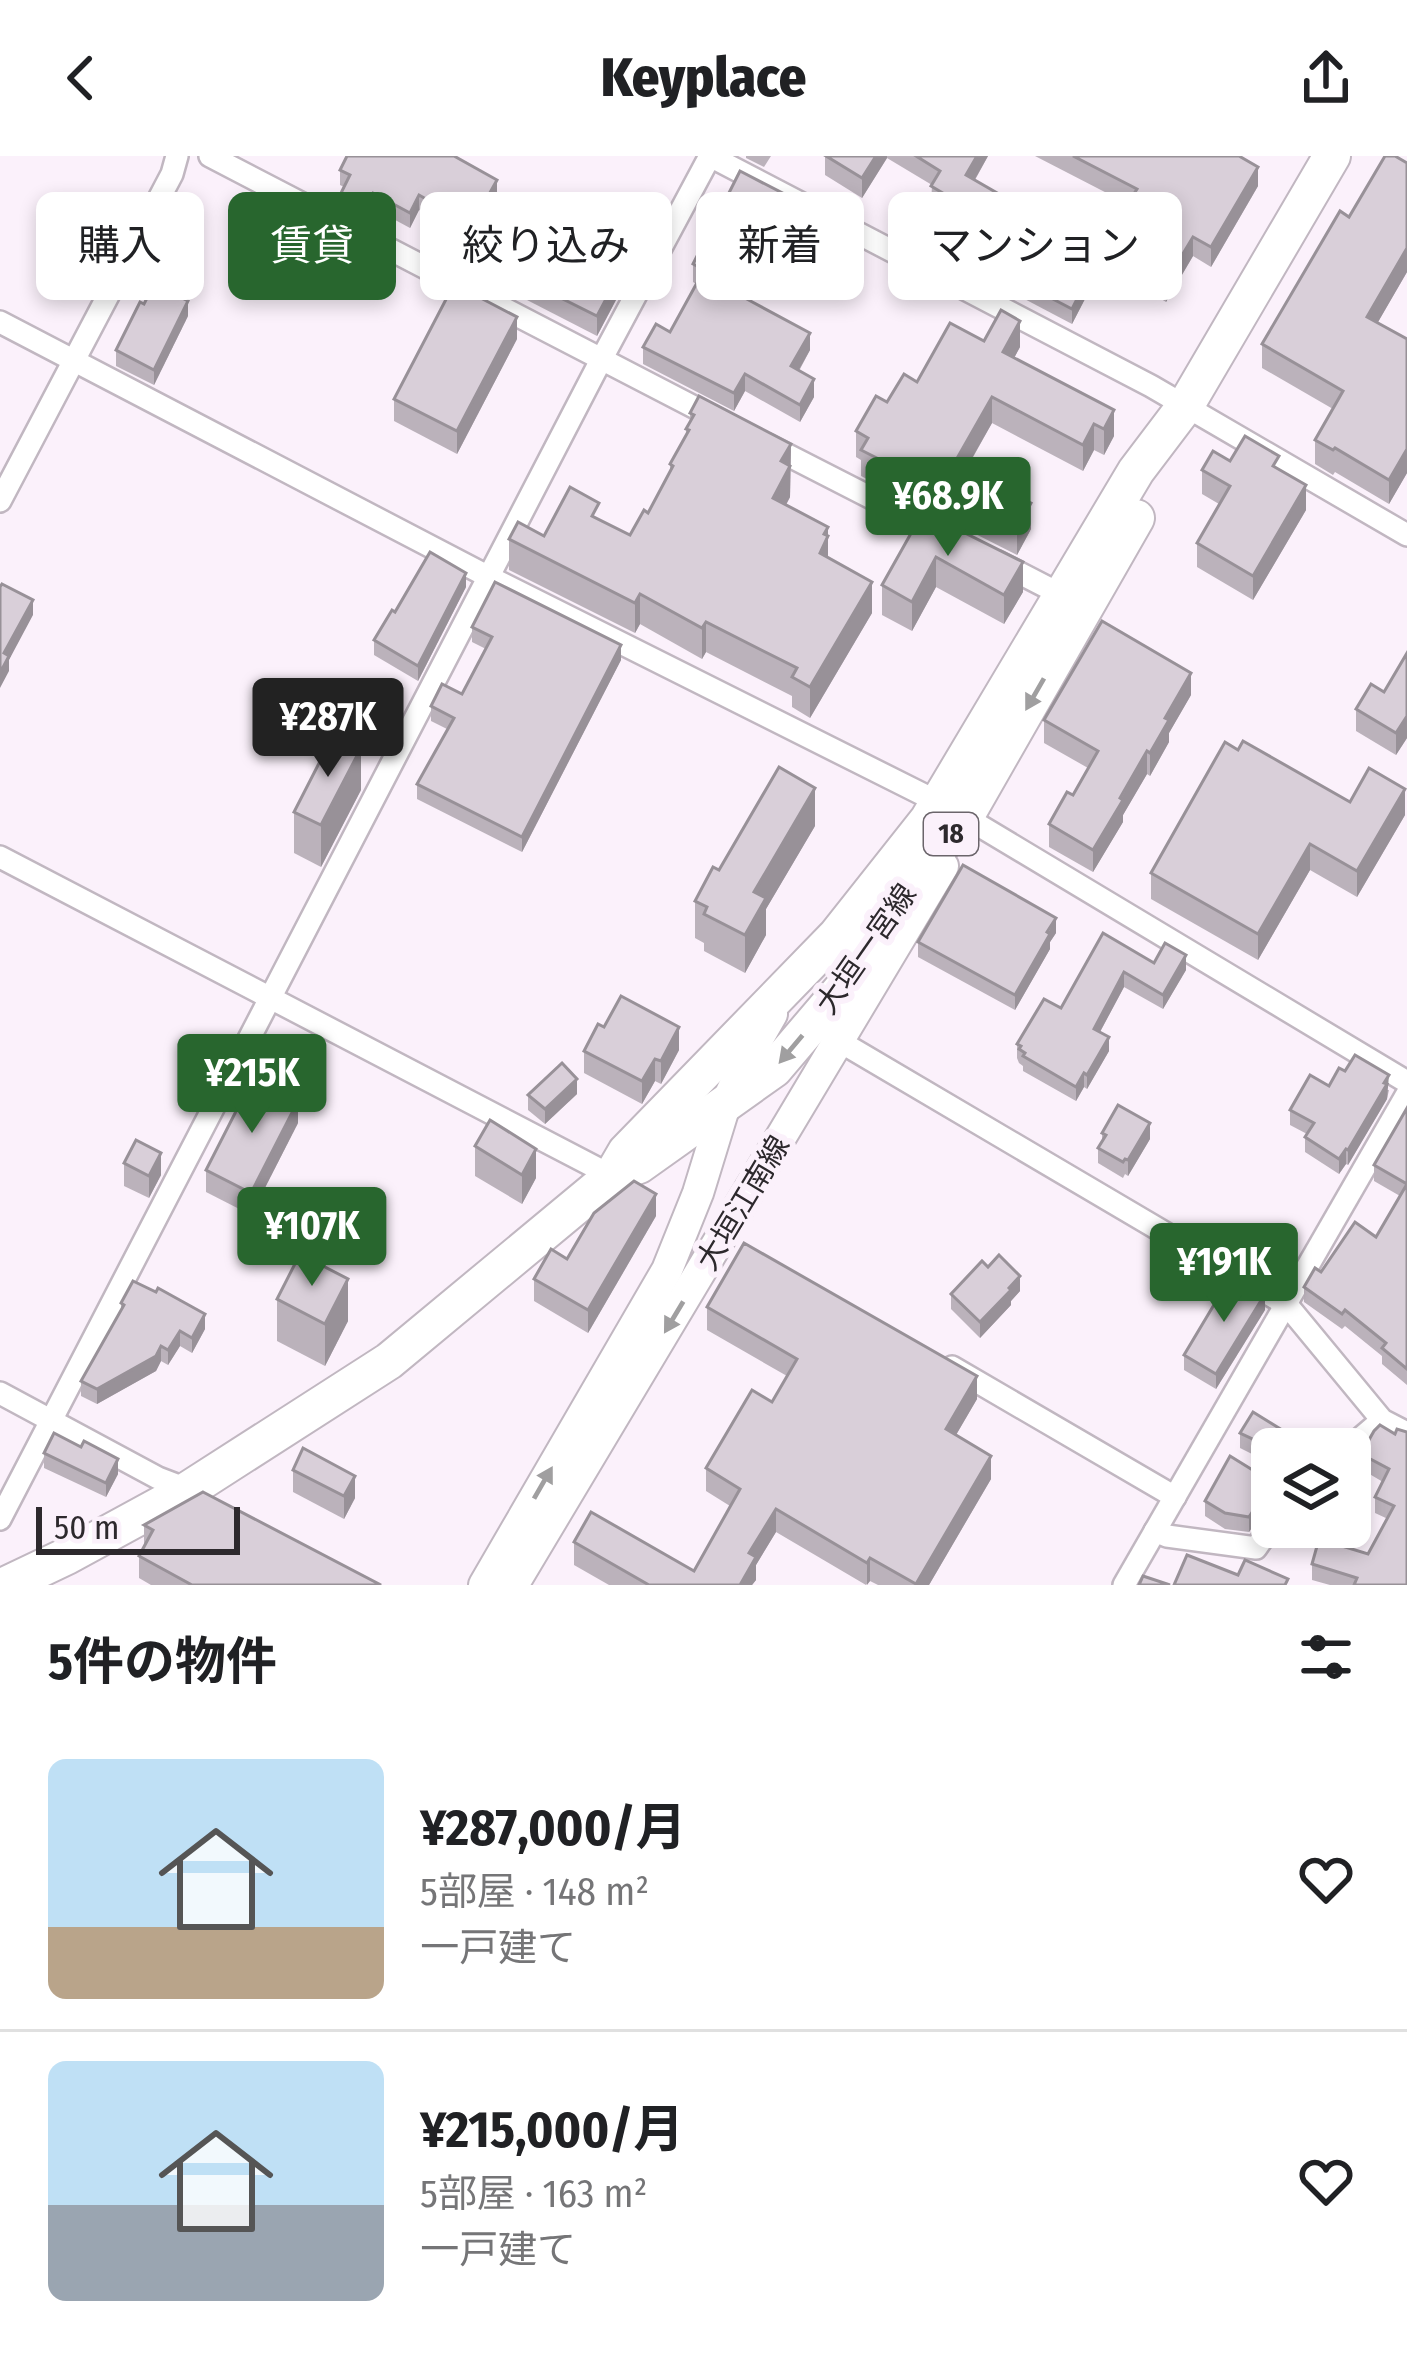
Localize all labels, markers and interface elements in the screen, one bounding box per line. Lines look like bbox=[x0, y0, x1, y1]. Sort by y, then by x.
icon: back bbox=[48, 45, 114, 111]
icon: share bbox=[1293, 45, 1359, 111]
text: Keyplace bbox=[601, 46, 806, 110]
chip: 購入 bbox=[36, 192, 204, 300]
chip: 賃貸 bbox=[228, 192, 396, 300]
chip: 絞り込み bbox=[420, 192, 672, 300]
chip: 新着 bbox=[696, 192, 864, 300]
chip: マンション bbox=[888, 192, 1182, 300]
pin: ¥68.9K bbox=[850, 457, 1046, 559]
text: ¥68.9K bbox=[893, 473, 1003, 519]
pin: ¥287K bbox=[244, 678, 412, 780]
one-way arrow bbox=[1026, 678, 1047, 711]
text: ¥287K bbox=[280, 694, 377, 740]
road number: 18 bbox=[924, 813, 978, 855]
street label: 大垣一宮線 bbox=[808, 877, 924, 1021]
pin: ¥215K bbox=[168, 1034, 336, 1136]
one-way arrow bbox=[778, 1034, 805, 1064]
text: ¥215K bbox=[204, 1050, 300, 1096]
street label: 大垣江南線 bbox=[689, 1129, 797, 1277]
pin: ¥107K bbox=[228, 1187, 396, 1289]
text: ¥107K bbox=[264, 1203, 360, 1249]
pin: ¥191K bbox=[1140, 1223, 1308, 1325]
text: ¥191K bbox=[1177, 1239, 1271, 1285]
one-way arrow bbox=[665, 1300, 686, 1334]
map controls bbox=[1251, 1428, 1371, 1548]
button: layers bbox=[1251, 1428, 1371, 1548]
one-way arrow bbox=[531, 1467, 552, 1500]
scale bar bbox=[36, 1501, 240, 1554]
text: 50 m bbox=[54, 1508, 119, 1548]
icon: filters bbox=[1293, 1624, 1359, 1690]
text: 5件の物件 bbox=[48, 1631, 277, 1693]
text: ¥287,000/月 bbox=[420, 1797, 686, 1859]
icon: home bbox=[144, 1807, 288, 1951]
icon: heart bbox=[1293, 1846, 1359, 1912]
text: 5部屋 · 148 m² bbox=[420, 1869, 649, 1915]
text: 一戸建て bbox=[420, 1925, 576, 1971]
text: ¥215,000/月 bbox=[420, 2099, 684, 2161]
icon: home bbox=[144, 2109, 288, 2253]
icon: heart bbox=[1293, 2148, 1359, 2214]
text: 5部屋 · 163 m² bbox=[420, 2171, 647, 2217]
text: 一戸建て bbox=[420, 2227, 576, 2273]

